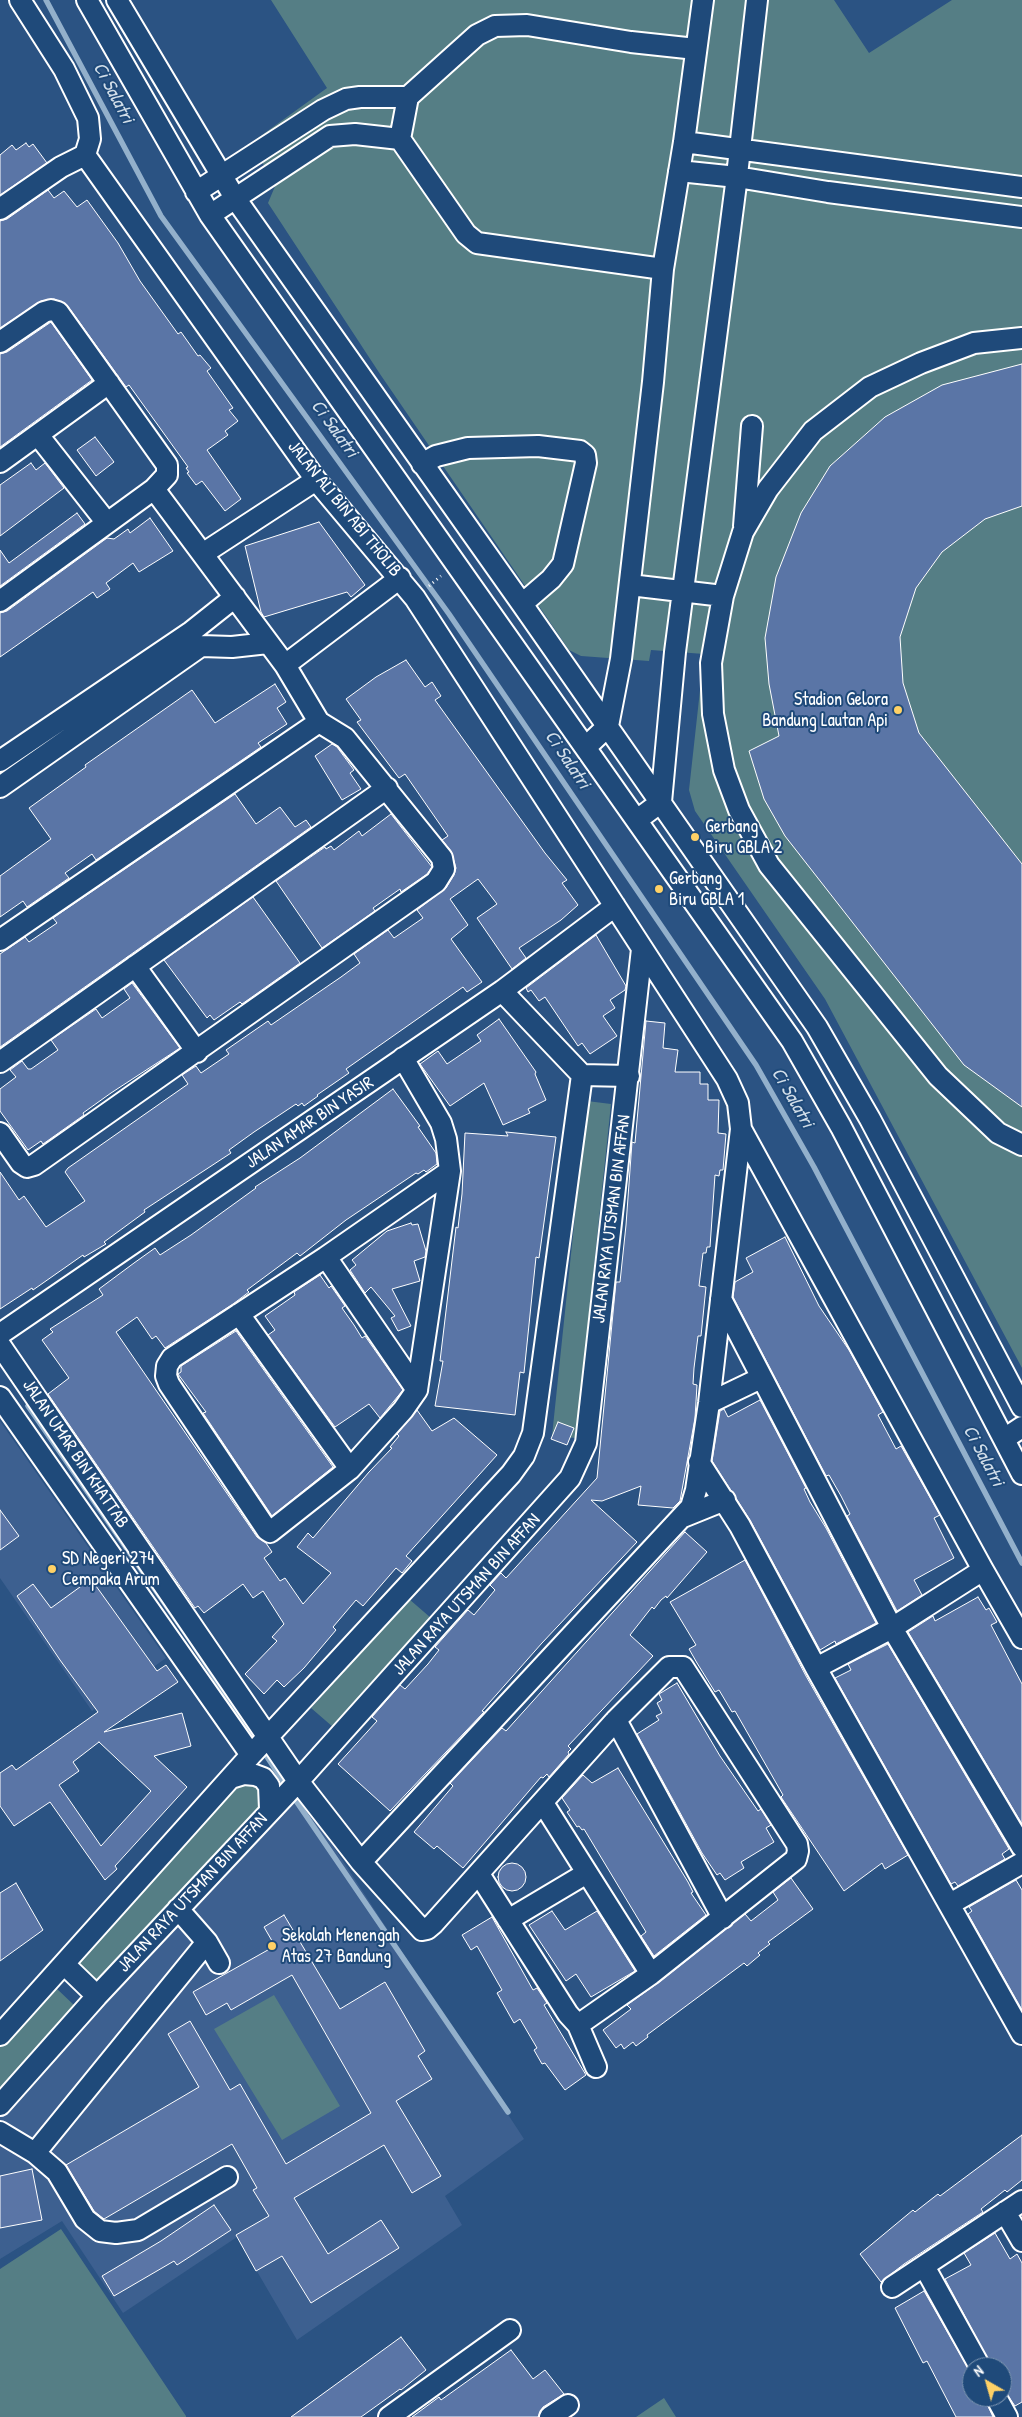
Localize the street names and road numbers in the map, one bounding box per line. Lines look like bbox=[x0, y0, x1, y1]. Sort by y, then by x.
street label: JALAN ALI BIN ABI THOLIB bbox=[283, 437, 405, 581]
street label: JALAN AMAR BIN YASIR bbox=[242, 1072, 378, 1174]
street label: JALAN RAYA UTSMAN BIN AFFAN bbox=[588, 1113, 636, 1325]
street label: JALAN UMAR BIN KHATTAB bbox=[17, 1376, 133, 1532]
street label: JALAN RAYA UTSMAN BIN AFFAN bbox=[389, 1510, 545, 1680]
street label: JALAN RAYA UTSMAN BIN AFFAN bbox=[113, 1809, 273, 1977]

